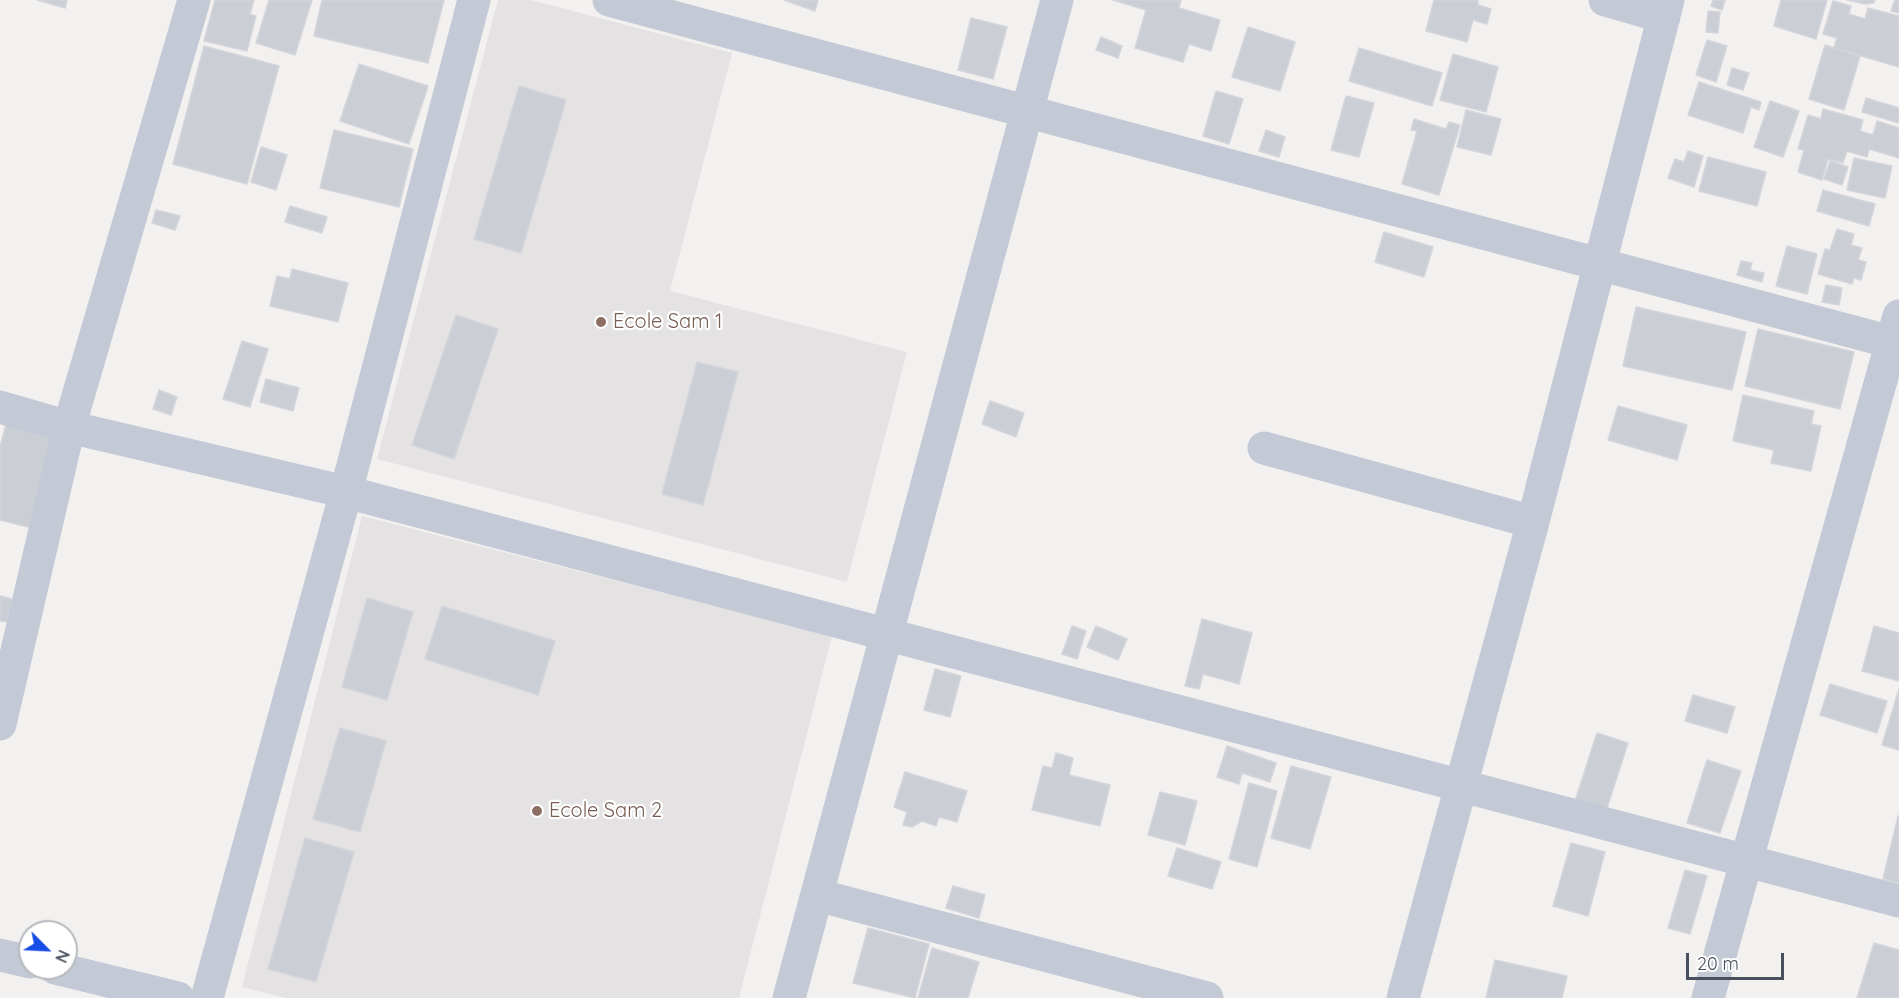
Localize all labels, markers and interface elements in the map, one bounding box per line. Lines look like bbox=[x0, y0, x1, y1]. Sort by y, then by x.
place label: Ecole Sam 1 bbox=[613, 310, 722, 334]
marker: Ecole Sam 1 bbox=[594, 315, 608, 329]
place label: Ecole Sam 2 bbox=[549, 799, 662, 823]
marker: Ecole Sam 2 bbox=[530, 804, 544, 818]
north arrow bbox=[18, 920, 78, 980]
scale bar bbox=[1689, 941, 1786, 979]
text: N bbox=[51, 947, 74, 966]
text: 20 m bbox=[1697, 952, 1739, 975]

